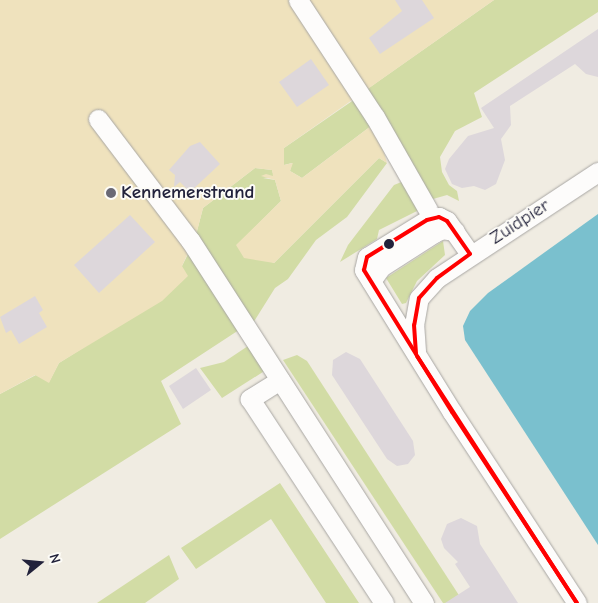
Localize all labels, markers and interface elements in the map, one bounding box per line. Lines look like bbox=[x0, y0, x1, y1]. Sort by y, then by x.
place label: Kennemerstrand bbox=[121, 182, 254, 204]
marker: Kennemerstrand bbox=[105, 187, 117, 199]
street label: Zuidpier bbox=[486, 194, 554, 250]
unlabelled marker bbox=[384, 239, 394, 249]
north arrow bbox=[15, 538, 65, 588]
text: N bbox=[45, 552, 64, 565]

